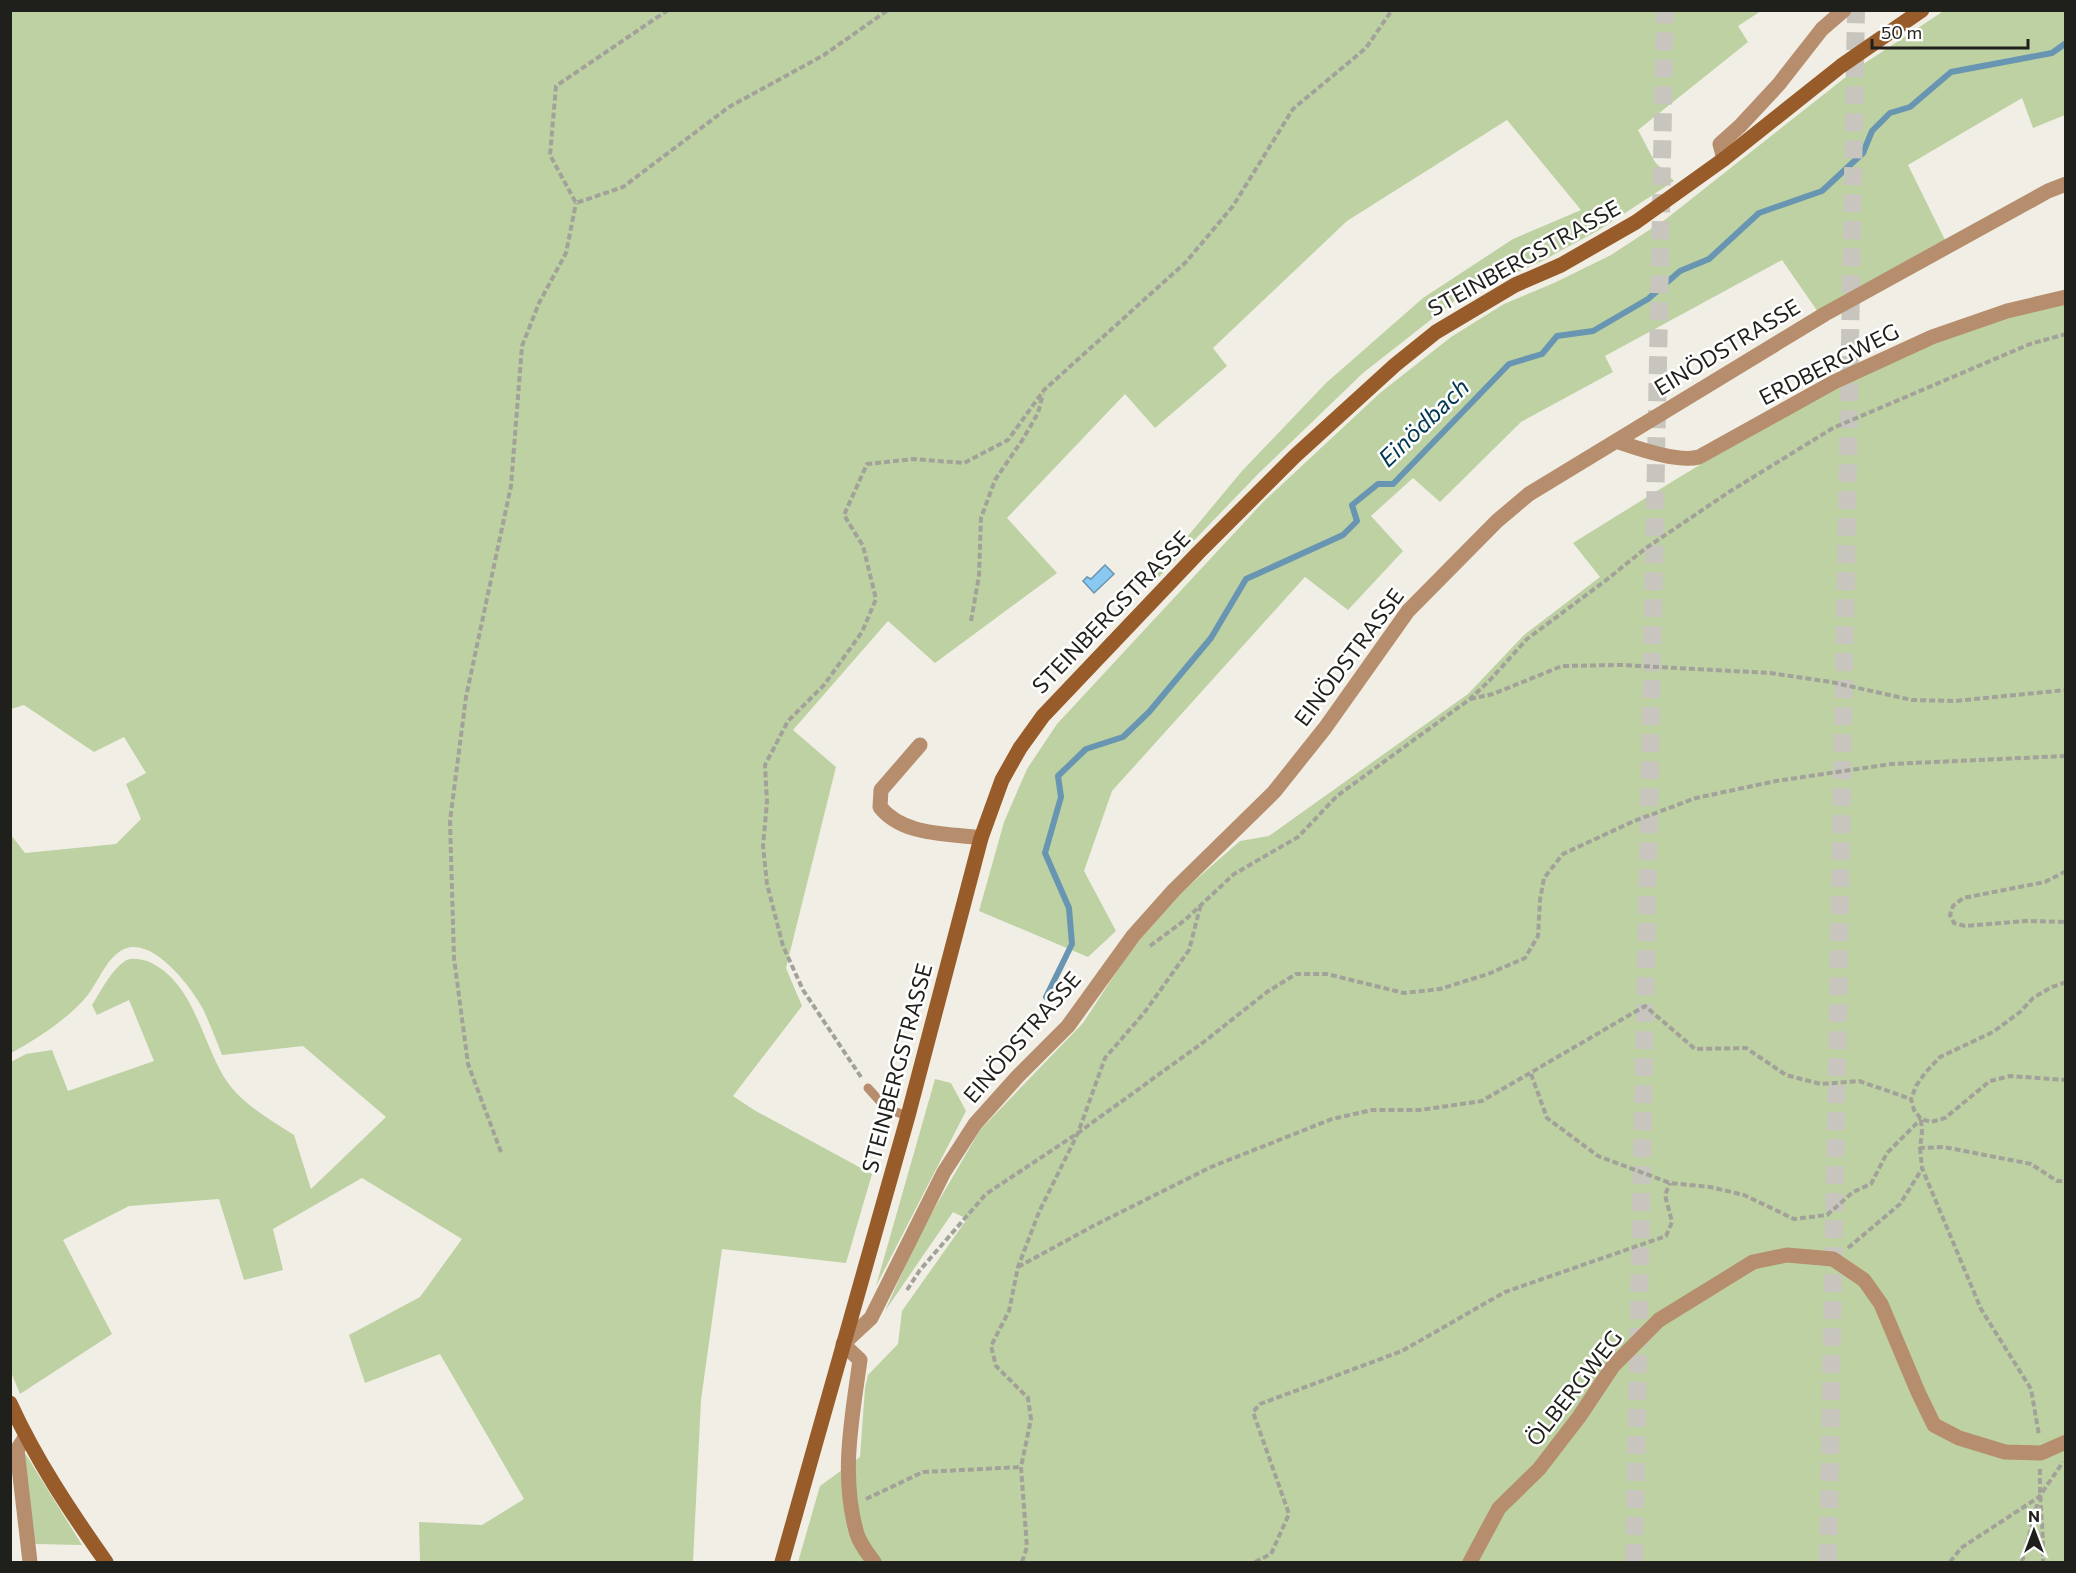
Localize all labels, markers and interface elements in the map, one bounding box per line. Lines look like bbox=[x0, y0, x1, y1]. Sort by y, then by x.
scale bar bbox=[1872, 12, 2028, 50]
text: 50 m bbox=[1881, 21, 1922, 43]
street label: STEINBERGSTRASSE bbox=[1423, 193, 1625, 322]
street label: EINÖDSTRASSE bbox=[1649, 292, 1805, 401]
street label: ERDBERGWEG bbox=[1754, 317, 1903, 410]
water label: Einödbach bbox=[1372, 372, 1474, 472]
street label: STEINBERGSTRASSE bbox=[1026, 525, 1195, 699]
street label: EINÖDSTRASSE bbox=[1288, 582, 1409, 731]
street label: STEINBERGSTRASSE bbox=[856, 960, 937, 1176]
street label: EINÖDSTRASSE bbox=[957, 965, 1086, 1108]
street label: ÖLBERGWEG bbox=[1520, 1324, 1627, 1451]
north arrow bbox=[2004, 1501, 2064, 1561]
text: N bbox=[2028, 1506, 2040, 1525]

